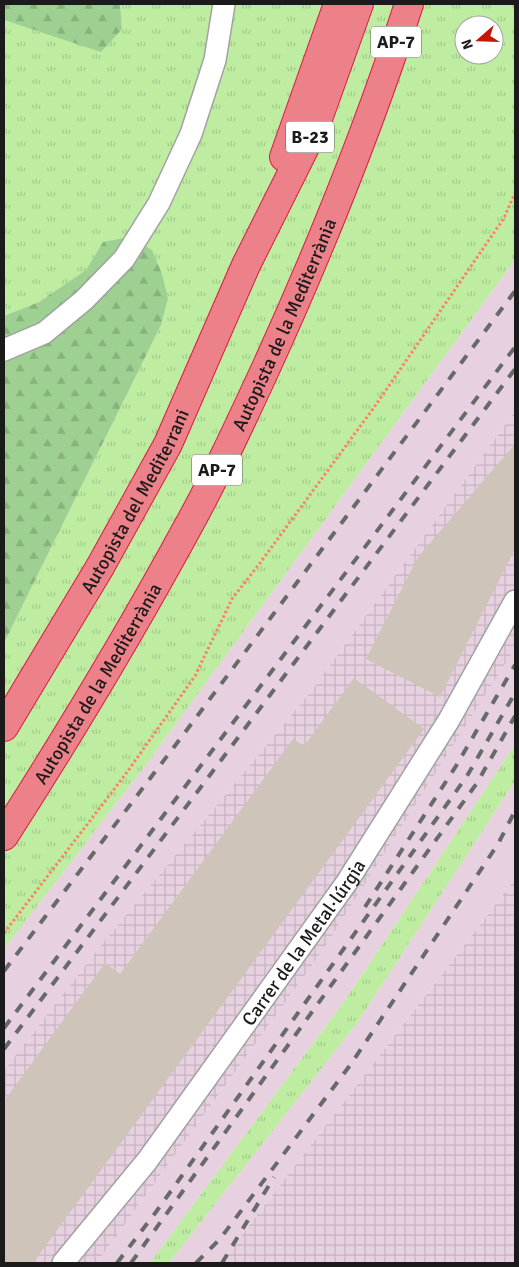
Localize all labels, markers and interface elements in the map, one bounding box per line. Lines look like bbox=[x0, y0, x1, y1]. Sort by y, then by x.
north arrow bbox=[454, 15, 504, 65]
road number: AP-7 bbox=[371, 27, 421, 58]
text: N bbox=[458, 37, 477, 52]
road number: B-23 bbox=[286, 121, 334, 152]
street label: Autopista de la Mediterrània bbox=[227, 215, 342, 435]
street label: Autopista del Mediterrani bbox=[76, 406, 195, 598]
road number: AP-7 bbox=[192, 454, 242, 486]
street label: Autopista de la Mediterrània bbox=[29, 579, 167, 789]
street label: Carrer de la Metal·lúrgia bbox=[237, 855, 371, 1031]

